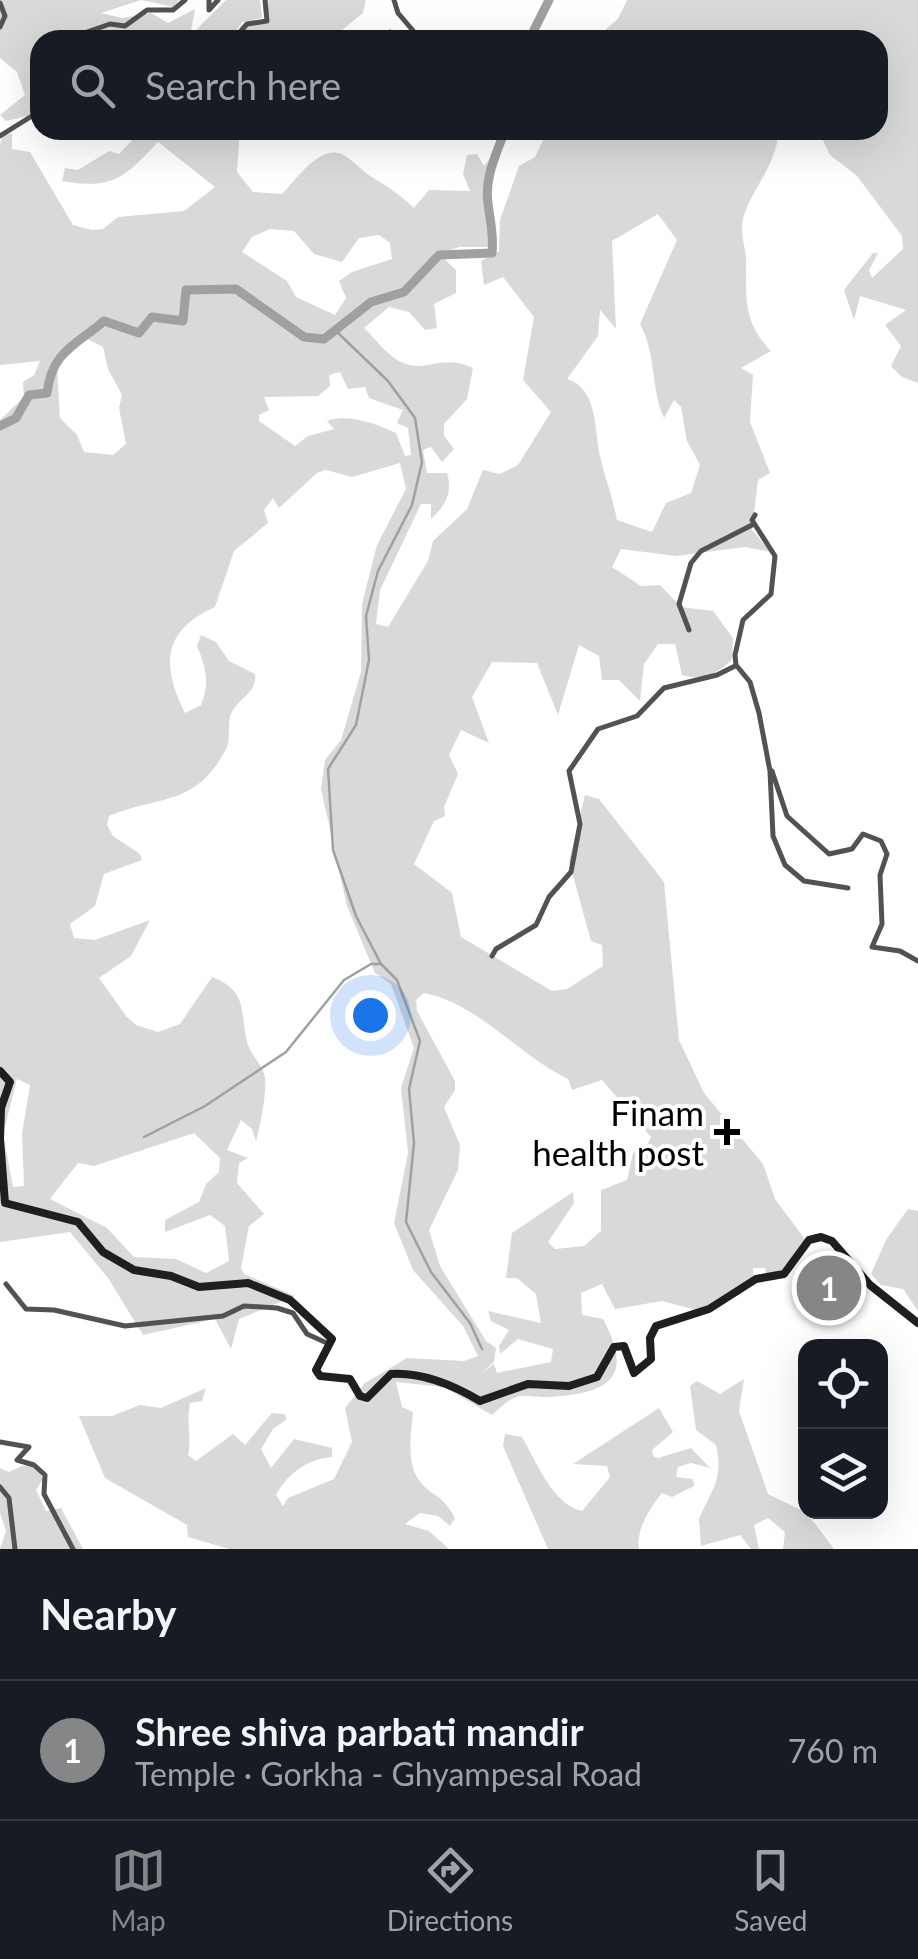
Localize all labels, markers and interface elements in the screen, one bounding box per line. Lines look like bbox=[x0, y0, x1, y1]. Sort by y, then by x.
search box bbox=[30, 30, 888, 140]
icon: search bbox=[65, 58, 120, 113]
text: Search here bbox=[145, 62, 341, 108]
your location bbox=[345, 990, 396, 1041]
place label: Finam health post bbox=[532, 1091, 704, 1173]
marker: Finam health post bbox=[714, 1119, 740, 1145]
pin: 1 bbox=[796, 1250, 862, 1326]
map controls bbox=[798, 1339, 888, 1519]
button: locate bbox=[798, 1339, 888, 1429]
button: layers bbox=[798, 1429, 888, 1519]
text: Nearby bbox=[40, 1589, 177, 1639]
text: Shree shiva parbati mandir bbox=[135, 1708, 584, 1754]
text: 1 bbox=[63, 1731, 82, 1770]
text: 760 m bbox=[788, 1731, 878, 1770]
text: Temple · Gorkha - Ghyampesal Road bbox=[135, 1754, 642, 1793]
tab: Map bbox=[111, 1843, 166, 1937]
tab: Directions bbox=[387, 1843, 513, 1937]
tab: Saved bbox=[734, 1843, 807, 1937]

